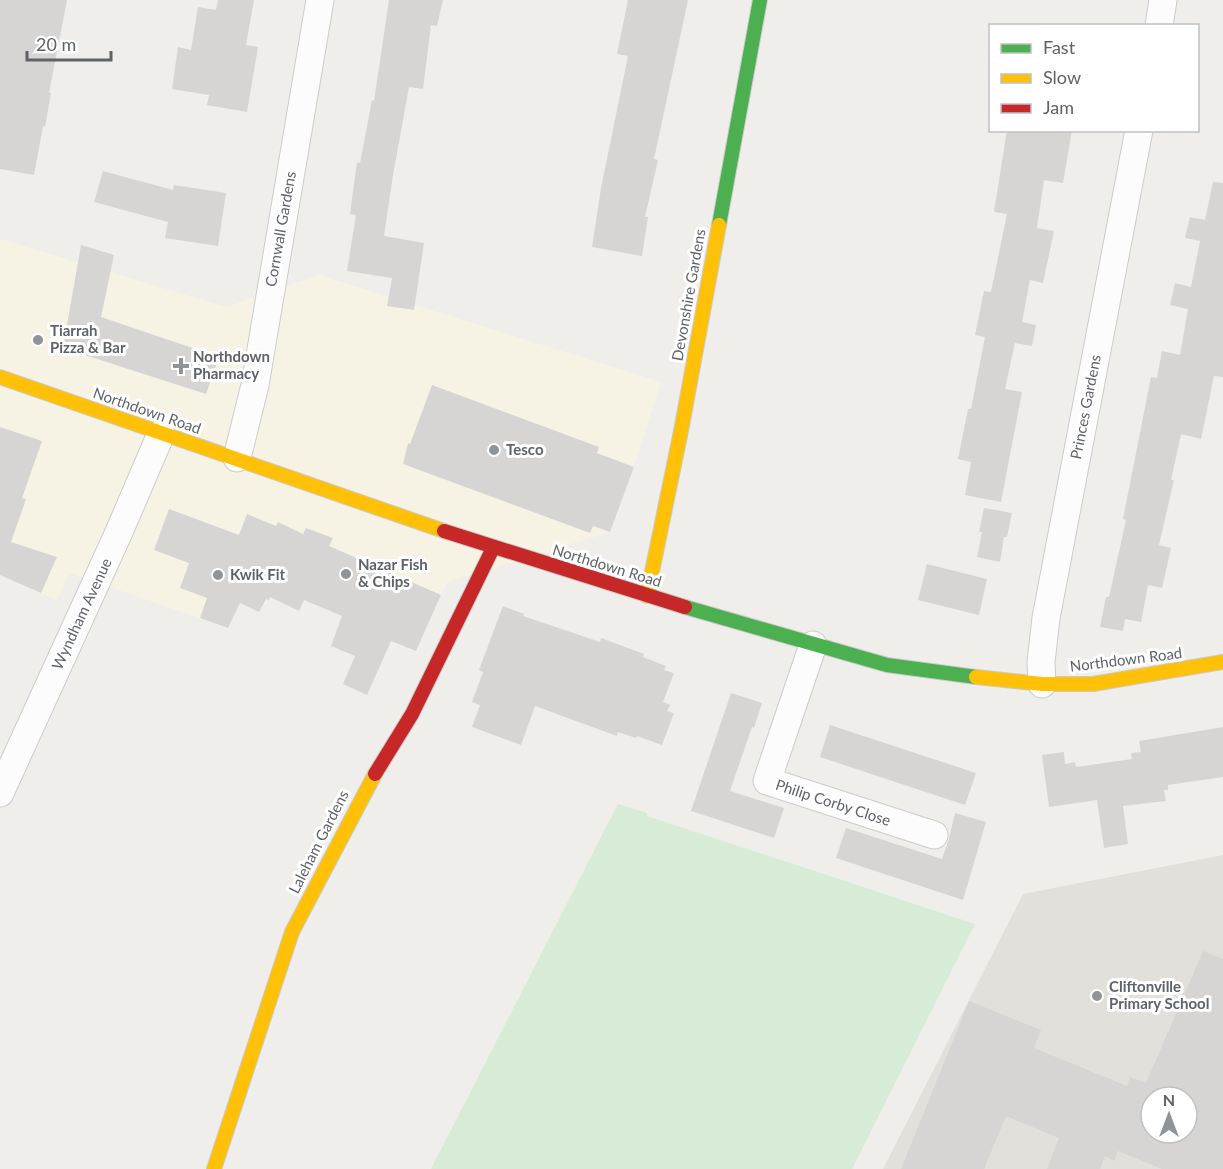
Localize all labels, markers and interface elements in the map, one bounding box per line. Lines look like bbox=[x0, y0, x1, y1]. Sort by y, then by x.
scale bar bbox=[27, 24, 111, 62]
legend bbox=[989, 24, 1199, 132]
text: 20 m bbox=[36, 33, 76, 55]
text: Fast bbox=[1043, 36, 1076, 58]
text: Slow bbox=[1043, 66, 1081, 88]
text: Jam bbox=[1043, 96, 1074, 118]
street label: Cornwall Gardens bbox=[261, 170, 299, 288]
street label: Devonshire Gardens bbox=[668, 227, 708, 362]
place label: Tiarrah Pizza & Bar bbox=[50, 321, 126, 356]
marker: Tiarrah Pizza & Bar bbox=[31, 333, 45, 347]
place label: Northdown Pharmacy bbox=[193, 347, 270, 382]
street label: Princes Gardens bbox=[1066, 353, 1104, 461]
marker: Northdown Pharmacy bbox=[174, 359, 188, 373]
street label: Northdown Road bbox=[91, 383, 204, 437]
place label: Tesco bbox=[506, 440, 544, 458]
marker: Tesco bbox=[487, 443, 501, 457]
street label: Northdown Road bbox=[551, 540, 664, 590]
street label: Wyndham Avenue bbox=[47, 555, 115, 672]
place label: Nazar Fish & Chips bbox=[358, 555, 428, 590]
place label: Kwik Fit bbox=[230, 565, 285, 583]
marker: Nazar Fish & Chips bbox=[339, 567, 353, 581]
marker: Kwik Fit bbox=[211, 568, 225, 582]
street label: Northdown Road bbox=[1069, 643, 1183, 675]
street label: Philip Corby Close bbox=[773, 775, 893, 829]
street label: Laleham Gardens bbox=[284, 787, 352, 896]
place label: Cliftonville Primary School bbox=[1109, 977, 1209, 1012]
marker: Cliftonville Primary School bbox=[1090, 989, 1104, 1003]
north arrow bbox=[1139, 1085, 1199, 1145]
text: N bbox=[1163, 1090, 1175, 1109]

